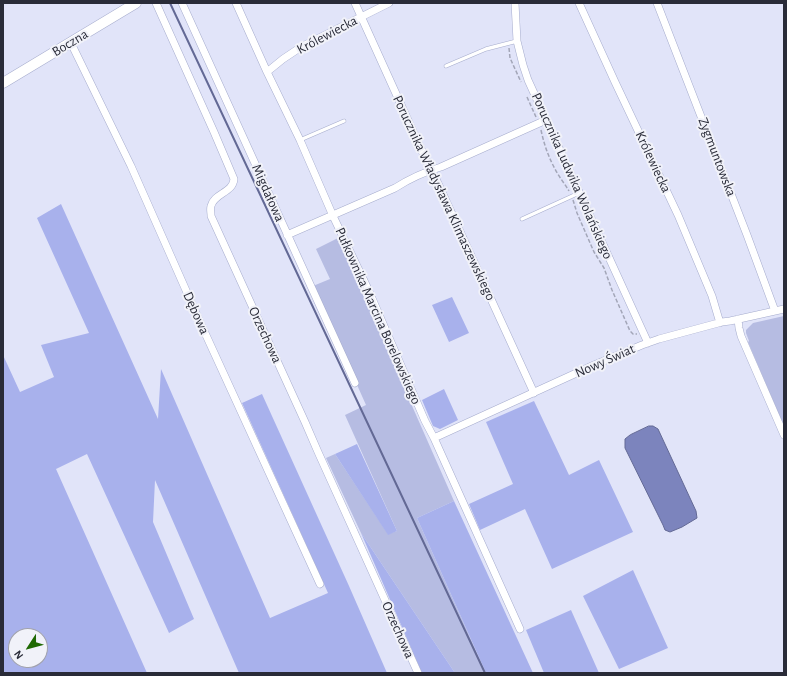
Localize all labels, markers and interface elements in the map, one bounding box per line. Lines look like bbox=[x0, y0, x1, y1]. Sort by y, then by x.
street label: Królewiecka bbox=[294, 12, 360, 58]
street label: Boczna bbox=[49, 26, 91, 60]
street label: Porucznika Ludwika Wolańskiego bbox=[528, 90, 616, 262]
street label: Porucznika Władysława Klimaszewskiego bbox=[389, 93, 499, 303]
street label: Zygmuntowska bbox=[694, 115, 740, 199]
street label: Królewiecka bbox=[631, 129, 675, 195]
street label: Migdałowa bbox=[248, 162, 288, 224]
street label: Pułkownika Marcina Borelowskiego bbox=[331, 225, 425, 407]
street label: Dębowa bbox=[179, 289, 213, 337]
street label: Orzechowa bbox=[245, 304, 285, 366]
street label: Nowy Świat bbox=[572, 340, 638, 382]
street label: Orzechowa bbox=[378, 599, 418, 661]
north arrow bbox=[8, 628, 48, 668]
text: N bbox=[12, 648, 25, 661]

